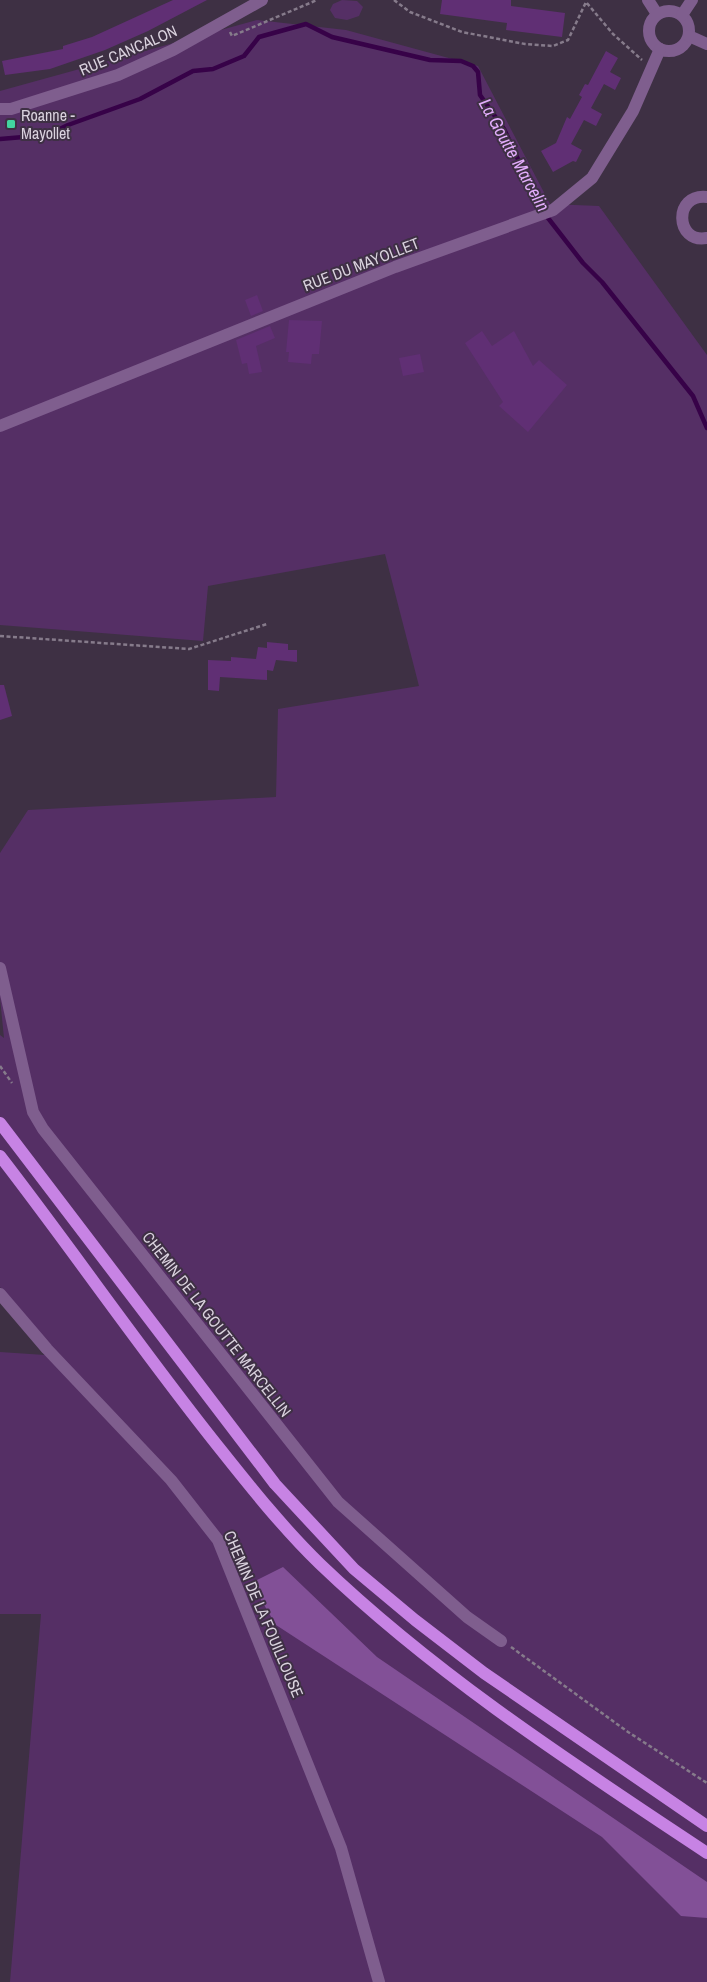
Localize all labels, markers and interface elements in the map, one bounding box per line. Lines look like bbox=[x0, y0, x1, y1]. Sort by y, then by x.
street label: RUE CANCALON bbox=[76, 20, 180, 80]
water label: La Goutte Marcelin bbox=[473, 94, 556, 216]
place label: Roanne - Mayollet bbox=[21, 104, 76, 144]
marker: Roanne - Mayollet bbox=[5, 118, 17, 130]
street label: RUE DU MAYOLLET bbox=[300, 232, 422, 296]
street label: CHEMIN DE LA GOUTTE MARCELLIN bbox=[138, 1227, 296, 1421]
street label: CHEMIN DE LA FOUILLOUSE bbox=[219, 1527, 309, 1701]

